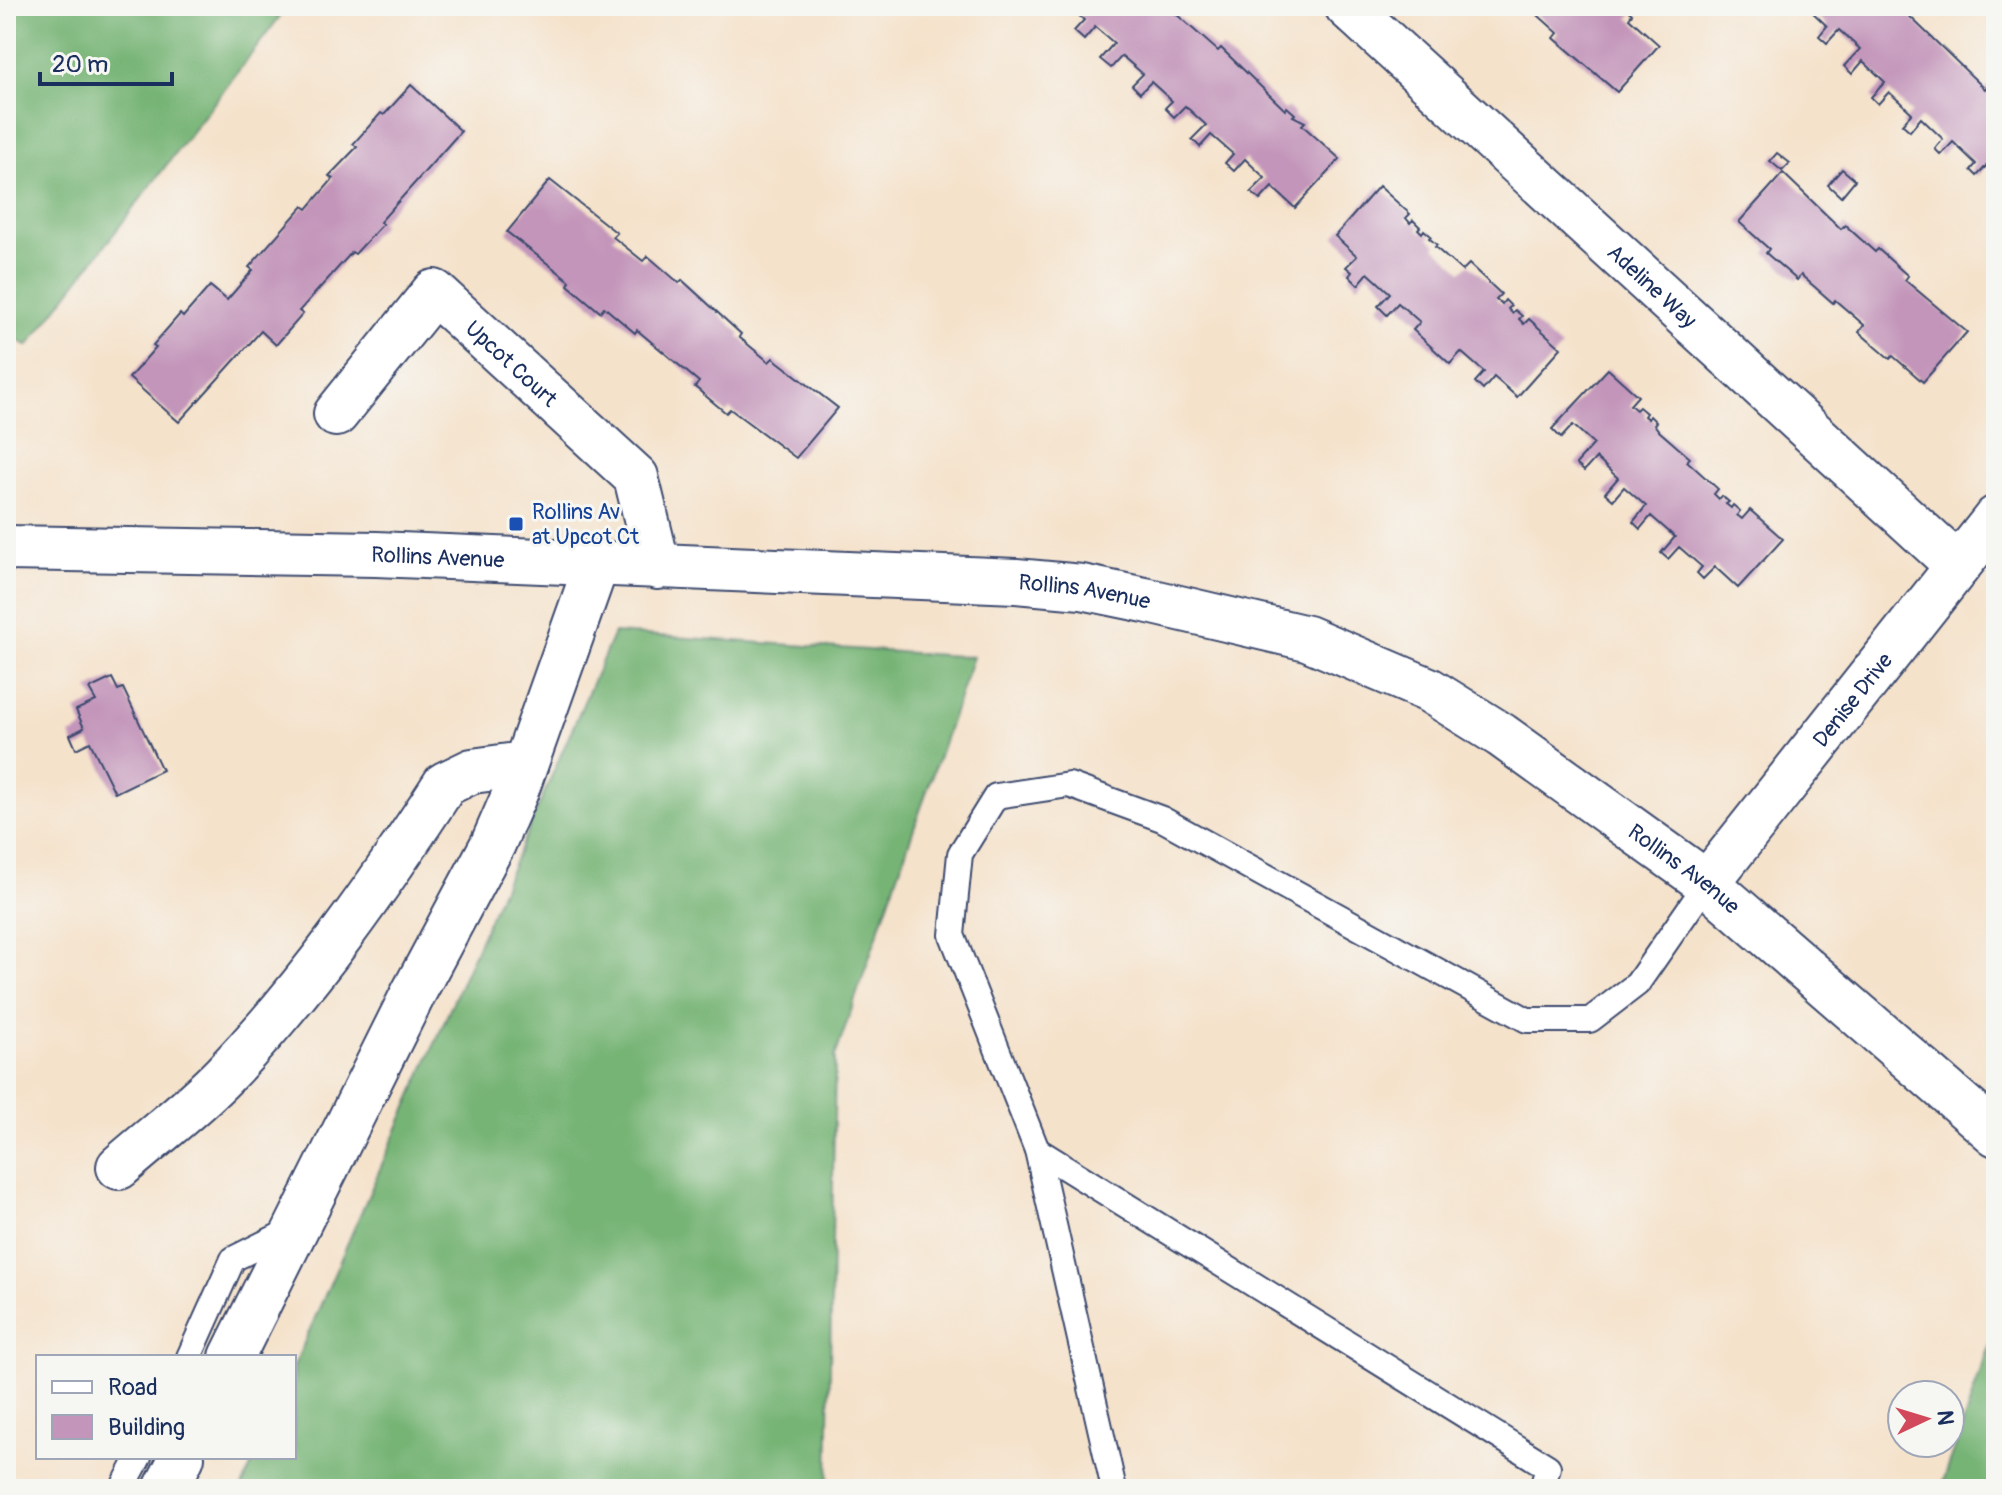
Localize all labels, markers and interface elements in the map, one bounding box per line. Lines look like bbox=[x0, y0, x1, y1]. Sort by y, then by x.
scale bar bbox=[40, 36, 172, 86]
text: 20 m bbox=[52, 50, 108, 79]
street label: Adeline Way bbox=[1601, 238, 1702, 335]
street label: Upcot Court bbox=[459, 315, 563, 413]
place label: Rollins Av at Upcot Ct bbox=[532, 498, 639, 551]
marker: Rollins Av at Upcot Ct bbox=[507, 515, 525, 533]
street label: Rollins Avenue bbox=[371, 541, 505, 574]
street label: Rollins Avenue bbox=[1017, 568, 1153, 616]
street label: Denise Drive bbox=[1807, 647, 1899, 753]
street label: Rollins Avenue bbox=[1622, 818, 1746, 920]
legend bbox=[36, 1355, 296, 1459]
text: Road bbox=[108, 1373, 158, 1402]
north arrow bbox=[1886, 1379, 1966, 1459]
text: N bbox=[1930, 1409, 1959, 1426]
text: Building bbox=[108, 1413, 185, 1442]

